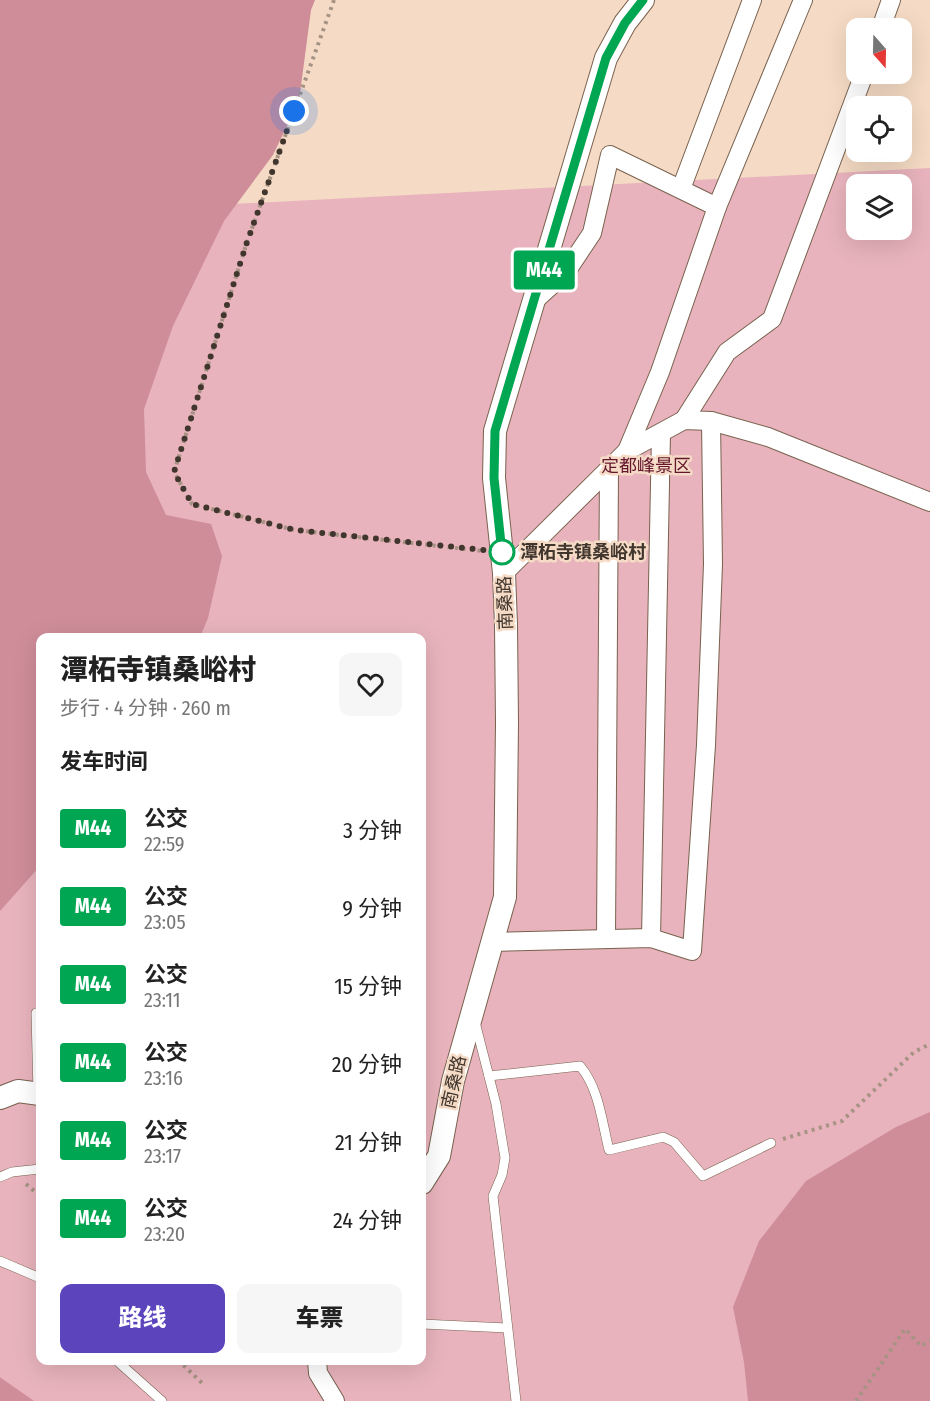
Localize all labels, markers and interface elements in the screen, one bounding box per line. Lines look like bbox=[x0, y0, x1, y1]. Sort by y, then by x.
north arrow bbox=[846, 18, 912, 84]
map controls bbox=[846, 18, 912, 240]
your location bbox=[279, 96, 309, 126]
button: locate bbox=[846, 96, 912, 162]
button: layers bbox=[846, 174, 912, 240]
line badge: M44 bbox=[510, 250, 578, 290]
text: M44 bbox=[526, 257, 562, 283]
park label: 定都峰景区 bbox=[601, 455, 691, 477]
marker: 潭柘寺镇桑峪村 bbox=[489, 539, 515, 565]
place label: 潭柘寺镇桑峪村 bbox=[520, 541, 646, 563]
street label: 南桑路 bbox=[493, 576, 517, 630]
text: 潭柘寺镇桑峪村 bbox=[60, 653, 256, 686]
button: heart bbox=[339, 653, 402, 716]
text: 步行 · 4 分钟 · 260 m bbox=[60, 696, 231, 720]
text: 发车时间 bbox=[60, 748, 148, 775]
text: 公交 bbox=[144, 805, 188, 832]
text: M44 bbox=[75, 815, 111, 841]
text: 3 分钟 bbox=[343, 817, 402, 844]
text: 22:59 bbox=[144, 832, 185, 856]
text: 公交 bbox=[144, 883, 188, 910]
text: M44 bbox=[75, 893, 111, 919]
text: 9 分钟 bbox=[342, 895, 402, 922]
text: 23:05 bbox=[144, 910, 186, 934]
text: 公交 bbox=[144, 961, 188, 988]
text: M44 bbox=[75, 971, 111, 997]
text: 15 分钟 bbox=[334, 973, 402, 1000]
text: 23:11 bbox=[144, 988, 181, 1012]
text: 公交 bbox=[144, 1039, 188, 1066]
text: M44 bbox=[75, 1049, 111, 1075]
text: 20 分钟 bbox=[332, 1051, 402, 1078]
street label: 南桑路 bbox=[437, 1053, 471, 1111]
text: 23:16 bbox=[144, 1066, 183, 1090]
text: 公交 bbox=[144, 1117, 188, 1144]
text: M44 bbox=[75, 1127, 111, 1153]
text: 21 分钟 bbox=[335, 1129, 402, 1156]
text: 23:17 bbox=[144, 1144, 181, 1168]
text: 公交 bbox=[144, 1195, 188, 1222]
text: M44 bbox=[75, 1205, 111, 1231]
text: 24 分钟 bbox=[333, 1207, 402, 1234]
text: 23:20 bbox=[144, 1222, 185, 1246]
button: 路线 bbox=[60, 1284, 225, 1353]
button: 车票 bbox=[237, 1284, 402, 1353]

